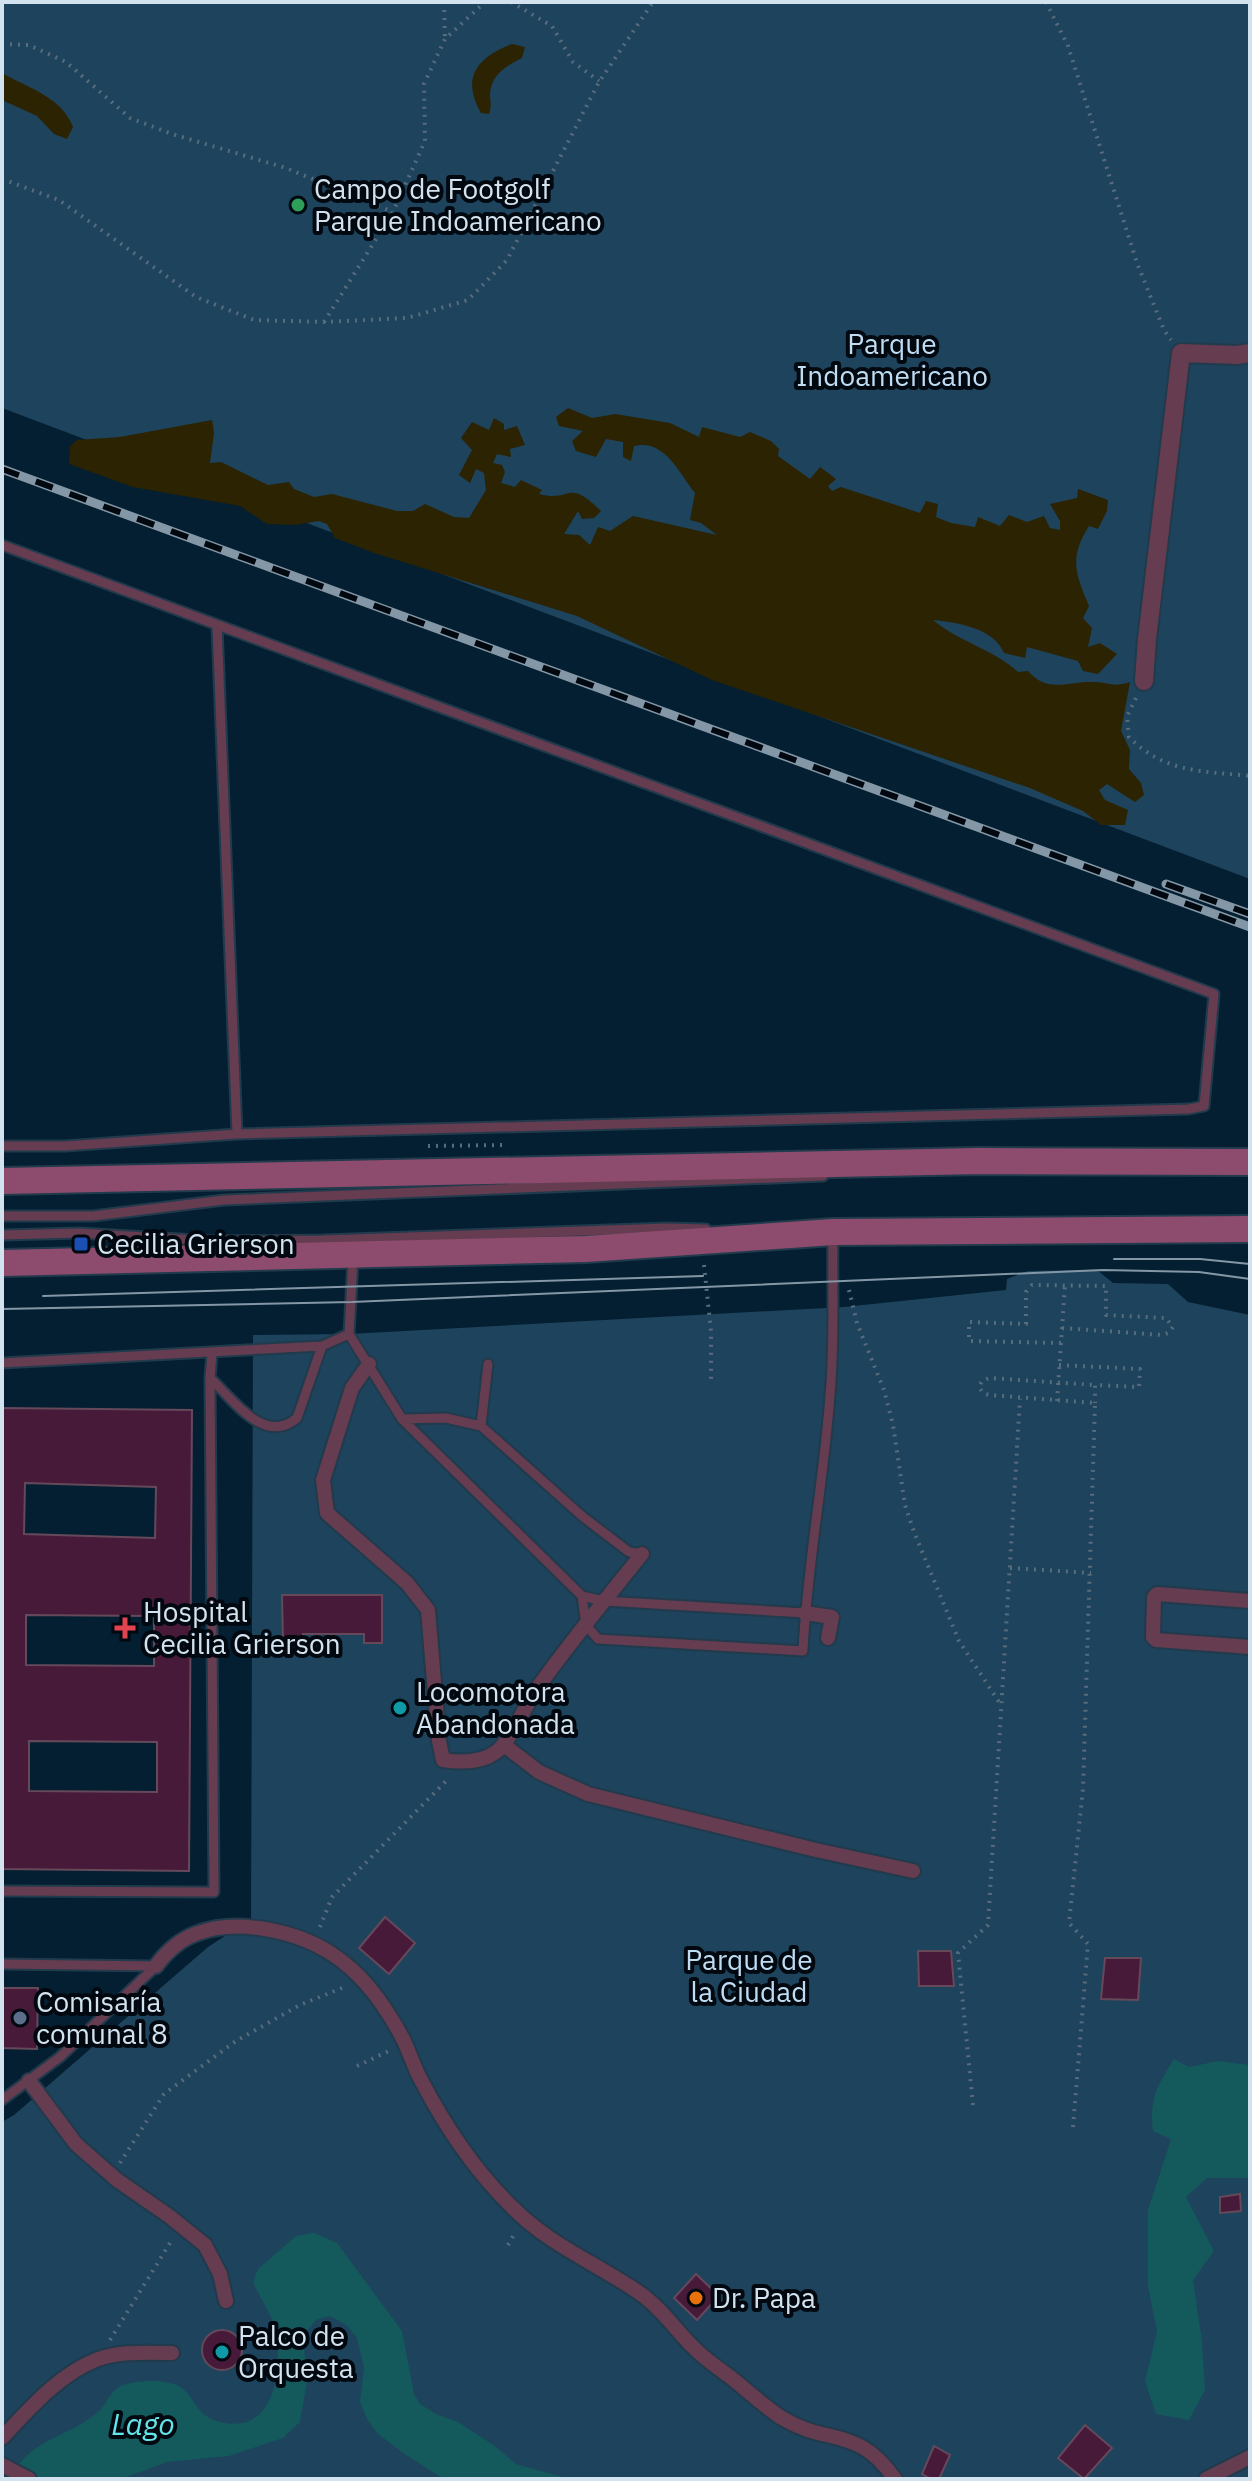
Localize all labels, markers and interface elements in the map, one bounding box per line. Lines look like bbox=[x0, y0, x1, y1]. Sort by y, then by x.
place label: Campo de Footgolf Parque Indoamericano bbox=[314, 170, 602, 239]
marker: Campo de Footgolf Parque Indoamericano bbox=[289, 196, 307, 214]
park label: Parque Indoamericano bbox=[796, 325, 988, 394]
place label: Cecilia Grierson bbox=[97, 1225, 295, 1262]
marker: Cecilia Grierson bbox=[72, 1235, 90, 1253]
place label: Hospital Cecilia Grierson bbox=[143, 1593, 341, 1662]
marker: Hospital Cecilia Grierson bbox=[114, 1617, 136, 1639]
place label: Locomotora Abandonada bbox=[416, 1673, 575, 1742]
marker: Locomotora Abandonada bbox=[391, 1699, 409, 1717]
park label: Parque de la Ciudad bbox=[685, 1941, 813, 2010]
place label: Comisaría comunal 8 bbox=[36, 1983, 168, 2052]
marker: Comisaría comunal 8 bbox=[11, 2009, 29, 2027]
place label: Dr. Papa bbox=[712, 2279, 816, 2316]
marker: Dr. Papa bbox=[687, 2289, 705, 2307]
place label: Palco de Orquesta bbox=[238, 2317, 354, 2386]
marker: Palco de Orquesta bbox=[213, 2343, 231, 2361]
water label: Lago bbox=[111, 2404, 175, 2443]

